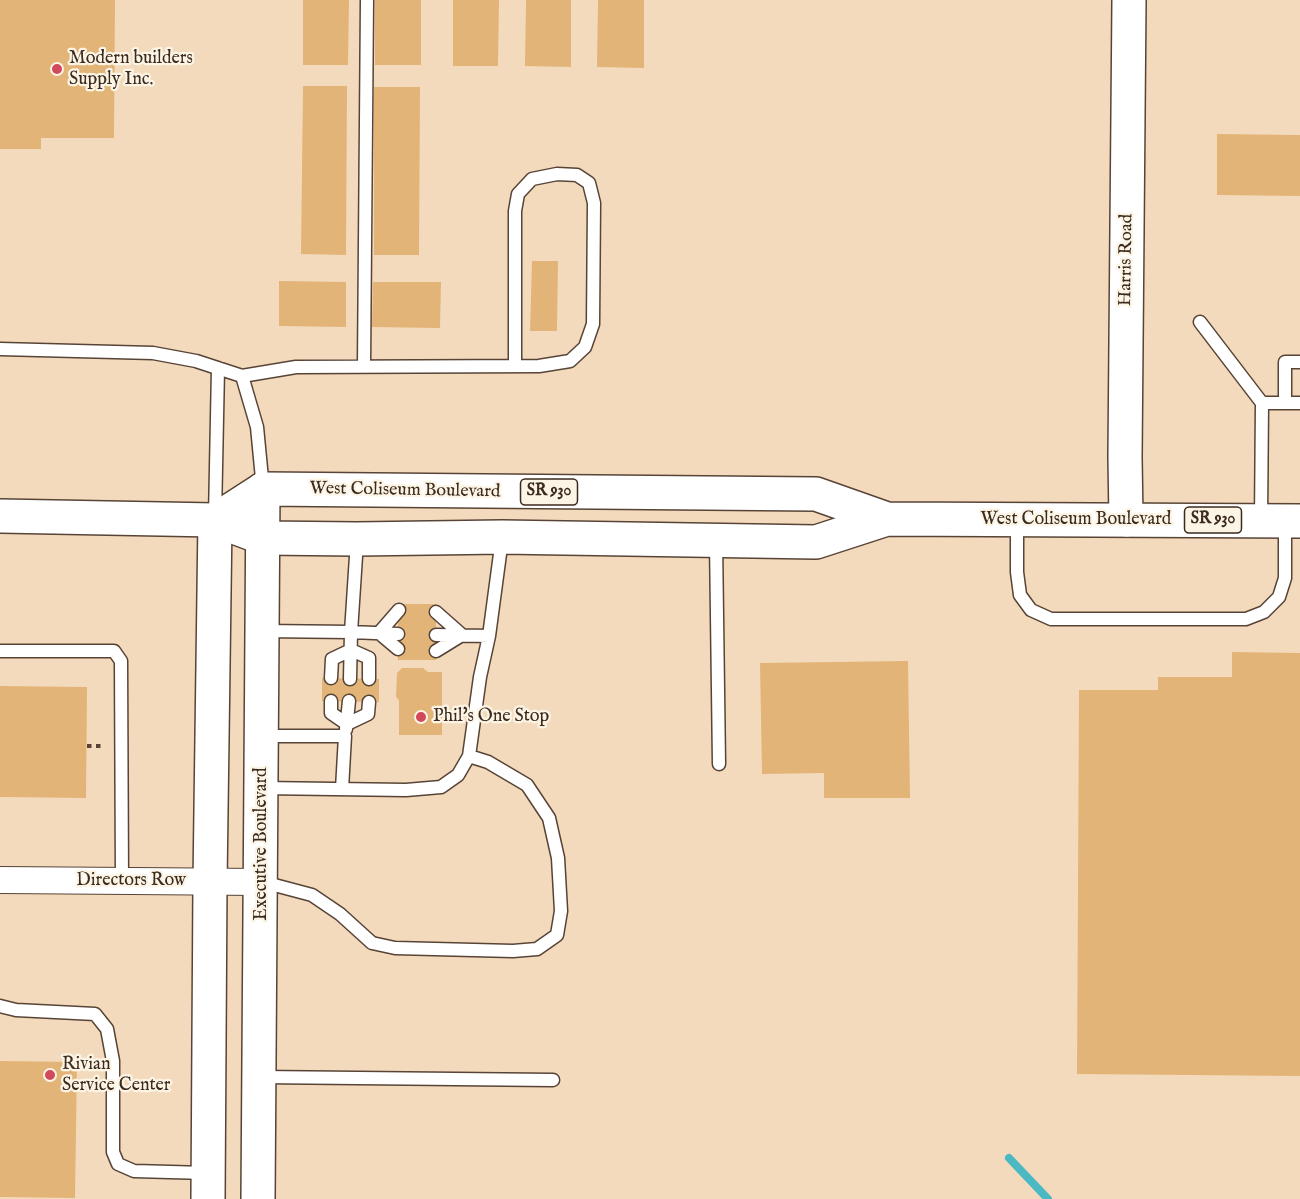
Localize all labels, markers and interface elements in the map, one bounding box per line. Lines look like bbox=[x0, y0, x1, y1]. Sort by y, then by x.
place label: Modern builders Supply Inc. bbox=[69, 48, 193, 90]
marker: Modern builders Supply Inc. bbox=[50, 62, 64, 76]
street label: Harris Road bbox=[1115, 214, 1139, 306]
street label: West Coliseum Boulevard bbox=[309, 479, 501, 503]
road number: SR 930 bbox=[520, 479, 578, 505]
road number: SR 930 bbox=[1184, 507, 1242, 533]
street label: West Coliseum Boulevard bbox=[981, 509, 1171, 531]
place label: Phil's One Stop bbox=[433, 706, 549, 728]
marker: Phil's One Stop bbox=[414, 710, 428, 724]
street label: Executive Boulevard bbox=[251, 767, 273, 921]
street label: Directors Row bbox=[76, 870, 186, 892]
place label: Rivian Service Center bbox=[62, 1054, 170, 1096]
marker: Rivian Service Center bbox=[43, 1068, 57, 1082]

